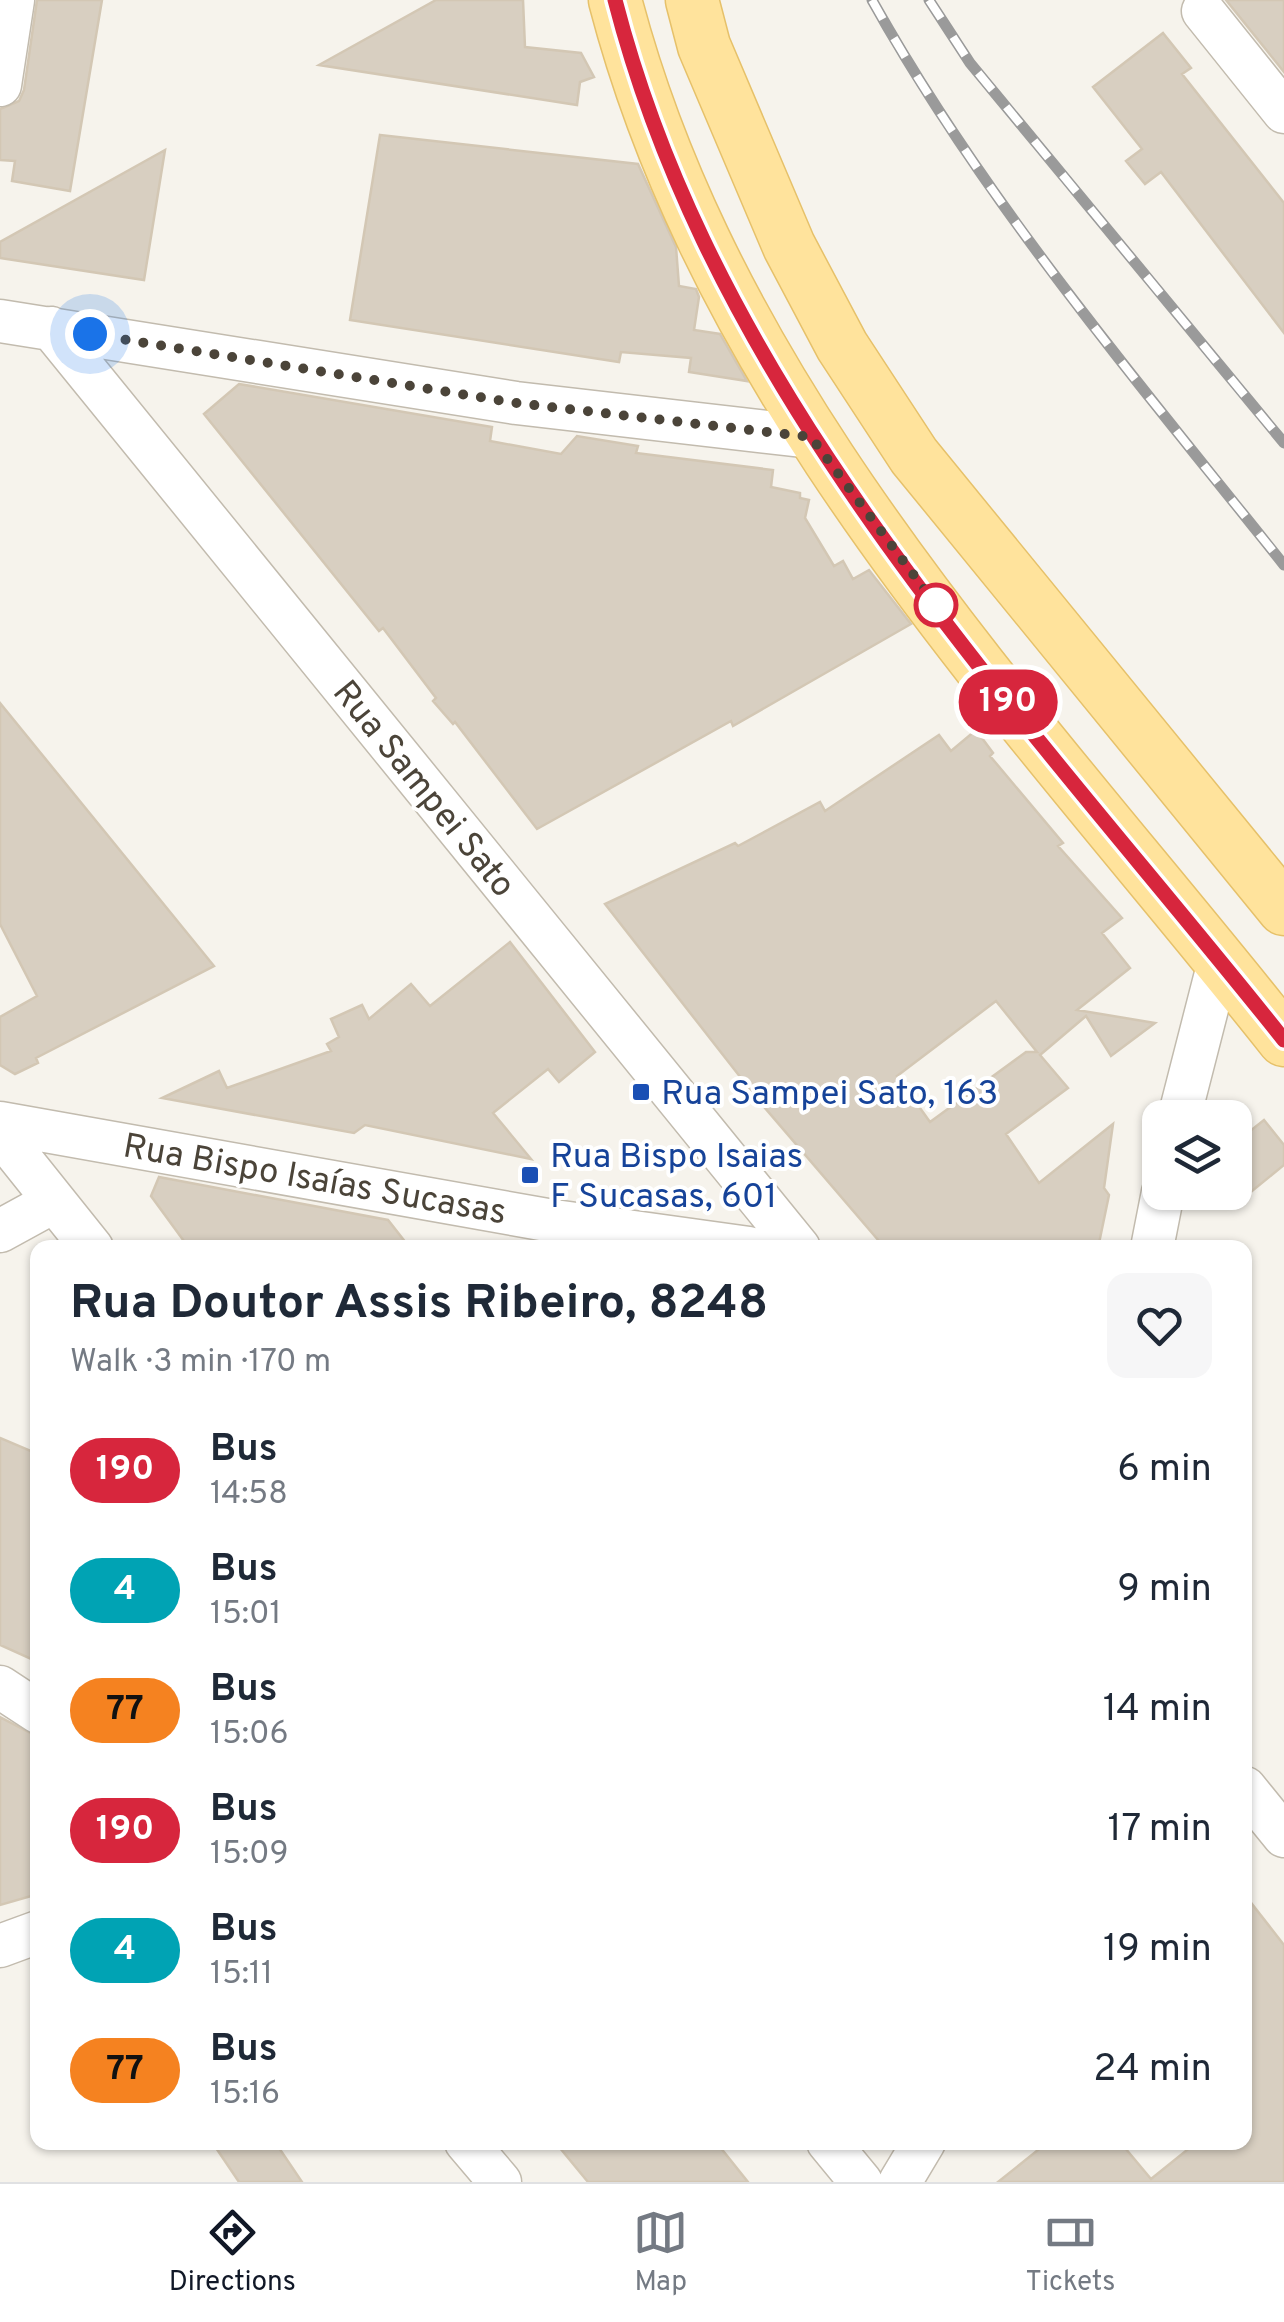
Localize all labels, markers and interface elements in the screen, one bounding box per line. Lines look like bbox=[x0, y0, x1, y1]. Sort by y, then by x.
your location bbox=[65, 309, 115, 359]
unlabelled marker bbox=[915, 584, 957, 626]
line badge: 190 bbox=[950, 670, 1066, 734]
street label: Rua Sampei Sato bbox=[322, 672, 524, 907]
text: 190 bbox=[979, 680, 1037, 724]
place label: Rua Sampei Sato, 163 bbox=[661, 1073, 998, 1117]
marker: Rua Sampei Sato, 163 bbox=[630, 1081, 652, 1103]
map controls bbox=[1142, 1100, 1252, 1210]
button: layers bbox=[1142, 1100, 1252, 1210]
street label: Rua Bispo Isaías Sucasas bbox=[119, 1126, 509, 1236]
place label: Rua Bispo Isaias F Sucasas, 601 bbox=[550, 1136, 803, 1220]
marker: Rua Bispo Isaias F Sucasas, 601 bbox=[519, 1164, 541, 1186]
button: heart bbox=[1107, 1273, 1212, 1378]
text: Rua Doutor Assis Ribeiro, 8248 bbox=[70, 1275, 768, 1335]
text: Walk · 3 min · 170 m bbox=[70, 1343, 331, 1383]
text: Bus bbox=[210, 1426, 277, 1475]
text: 6 min bbox=[1117, 1446, 1212, 1495]
text: 190 bbox=[96, 1448, 154, 1492]
text: 14:58 bbox=[210, 1475, 288, 1515]
text: Bus bbox=[210, 1546, 277, 1595]
text: 9 min bbox=[1117, 1566, 1212, 1615]
text: 4 bbox=[114, 1568, 136, 1612]
text: 15:01 bbox=[210, 1595, 282, 1635]
text: Bus bbox=[210, 1666, 277, 1715]
text: 14 min bbox=[1103, 1686, 1212, 1735]
text: 77 bbox=[106, 1688, 144, 1732]
text: 15:06 bbox=[210, 1715, 289, 1755]
text: Bus bbox=[210, 1786, 277, 1835]
text: 17 min bbox=[1107, 1806, 1212, 1855]
text: 190 bbox=[96, 1808, 154, 1852]
text: 15:09 bbox=[210, 1835, 289, 1875]
text: Bus bbox=[210, 1906, 277, 1955]
text: 19 min bbox=[1103, 1926, 1212, 1975]
text: 4 bbox=[114, 1928, 136, 1972]
text: 15:11 bbox=[210, 1955, 273, 1995]
text: Bus bbox=[210, 2026, 277, 2075]
text: 24 min bbox=[1093, 2046, 1212, 2095]
text: 77 bbox=[106, 2048, 144, 2092]
text: 15:16 bbox=[210, 2075, 280, 2115]
tab: Directions bbox=[169, 2205, 296, 2301]
tab: Map bbox=[633, 2205, 688, 2301]
tab: Tickets bbox=[1026, 2205, 1115, 2301]

